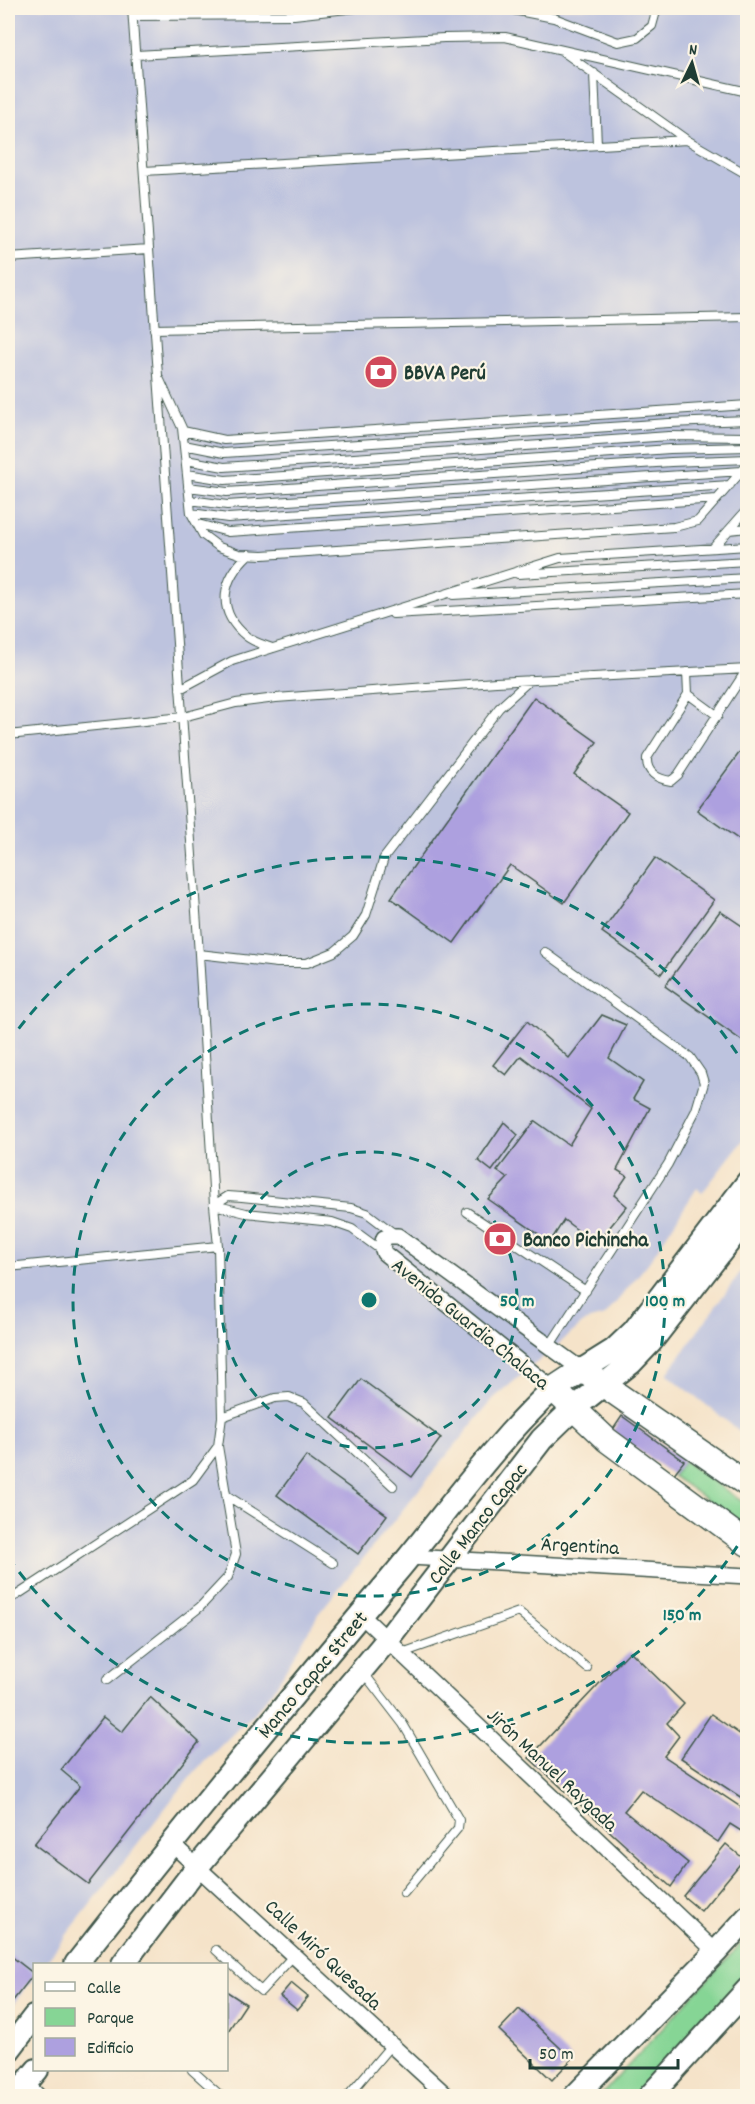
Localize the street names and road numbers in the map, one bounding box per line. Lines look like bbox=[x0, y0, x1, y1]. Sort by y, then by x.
street label: Avenida Guardia Chalaca bbox=[383, 1252, 556, 1399]
street label: Calle Manco Capac bbox=[422, 1458, 536, 1592]
street label: Argentina bbox=[540, 1531, 621, 1565]
street label: Manco Capac Street bbox=[252, 1605, 377, 1746]
street label: Jirón Manuel Raygada bbox=[478, 1702, 624, 1841]
street label: Calle Miró Quesada bbox=[256, 1894, 388, 2020]

